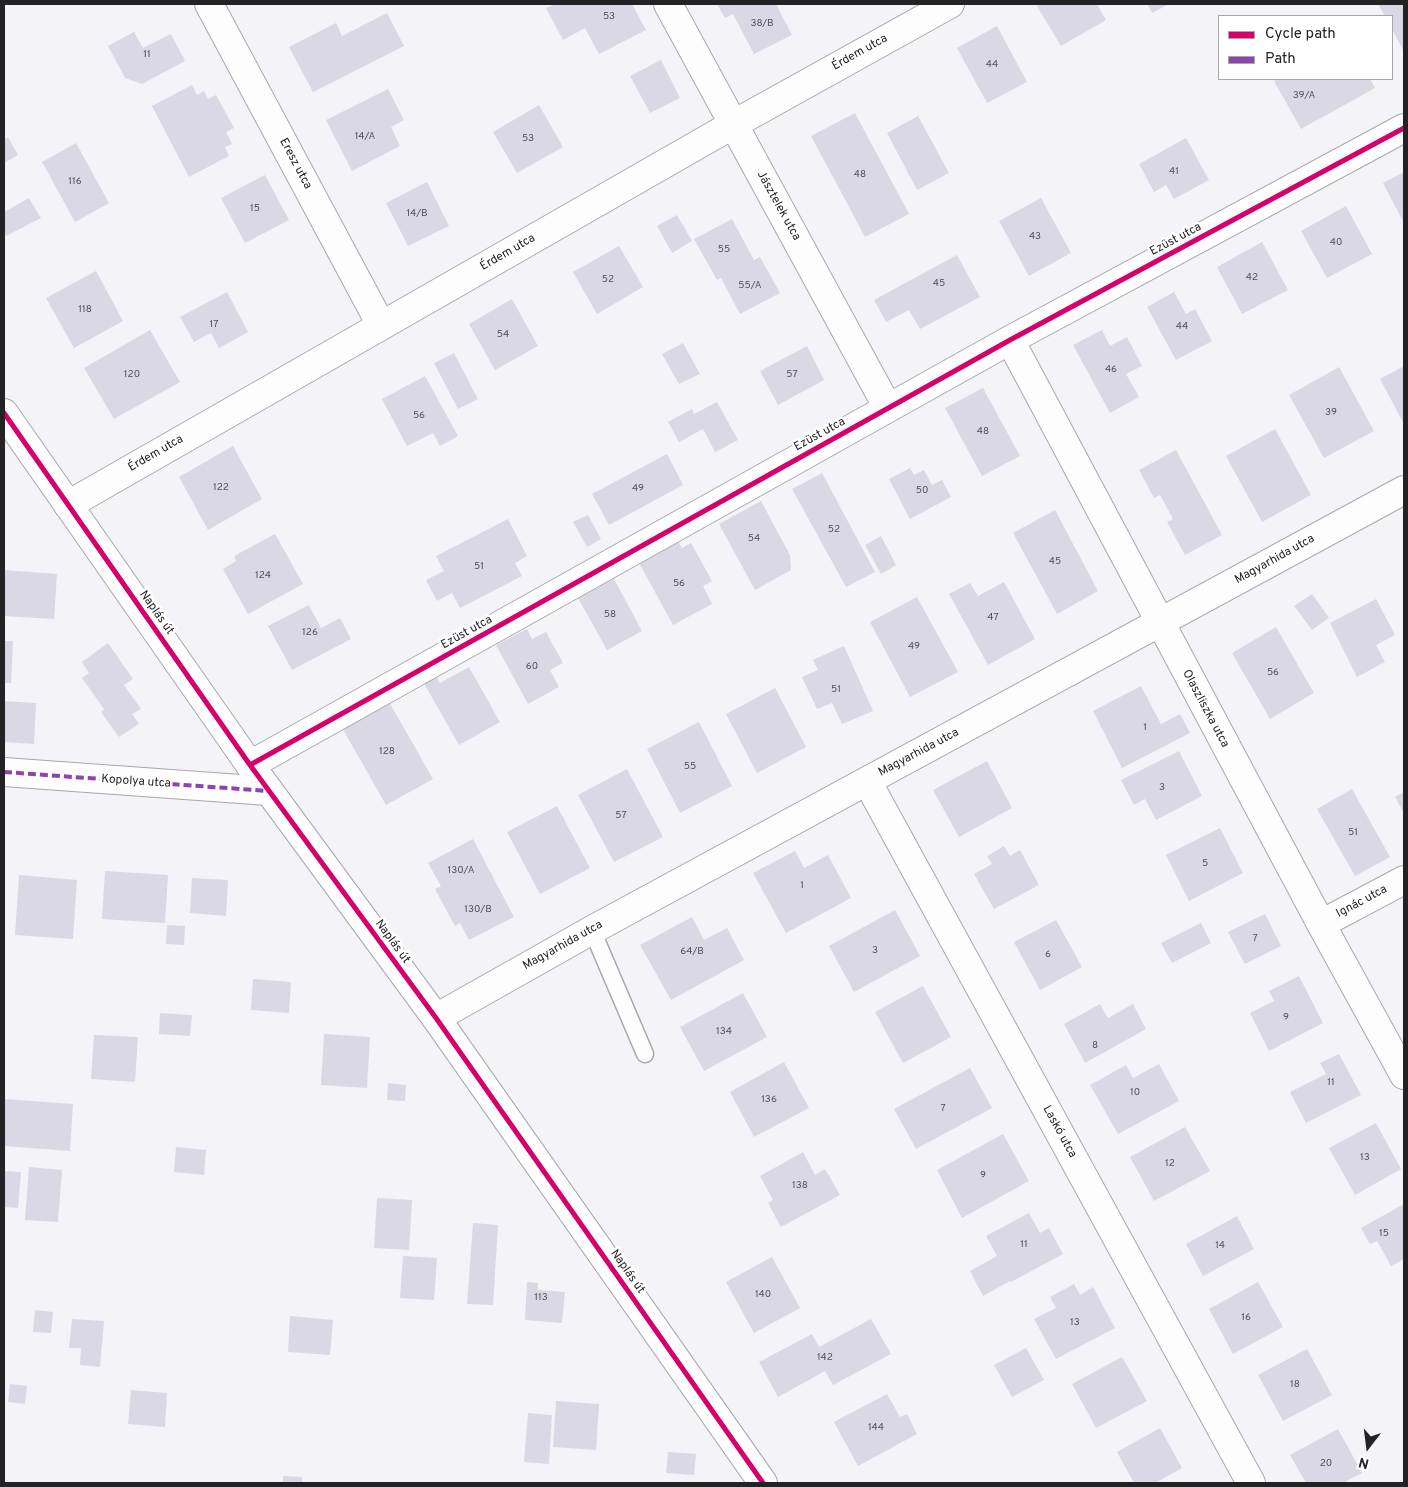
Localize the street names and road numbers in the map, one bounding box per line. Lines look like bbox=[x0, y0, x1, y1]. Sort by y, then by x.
street label: Érdem utca bbox=[830, 32, 890, 74]
street label: Eresz utca bbox=[276, 136, 314, 192]
street label: Jásztelek utca bbox=[753, 169, 803, 243]
street label: Ezüst utca bbox=[1148, 220, 1204, 260]
street label: Érdem utca bbox=[478, 231, 538, 275]
street label: Ezüst utca bbox=[792, 415, 848, 455]
street label: Érdem utca bbox=[126, 432, 186, 476]
street label: Magyarhida utca bbox=[1233, 532, 1317, 588]
street label: Naplás út bbox=[136, 588, 176, 638]
street label: Ezüst utca bbox=[439, 613, 495, 653]
street label: Olaszliszka utca bbox=[1178, 668, 1232, 750]
street label: Magyarhida utca bbox=[876, 726, 962, 780]
street label: Kopolya utca bbox=[101, 772, 171, 792]
street label: Ignác utca bbox=[1334, 883, 1390, 921]
street label: Naplás út bbox=[371, 917, 413, 967]
street label: Magyarhida utca bbox=[521, 918, 605, 974]
street label: Laskó utca bbox=[1039, 1103, 1079, 1161]
street label: Naplás út bbox=[607, 1247, 647, 1297]

